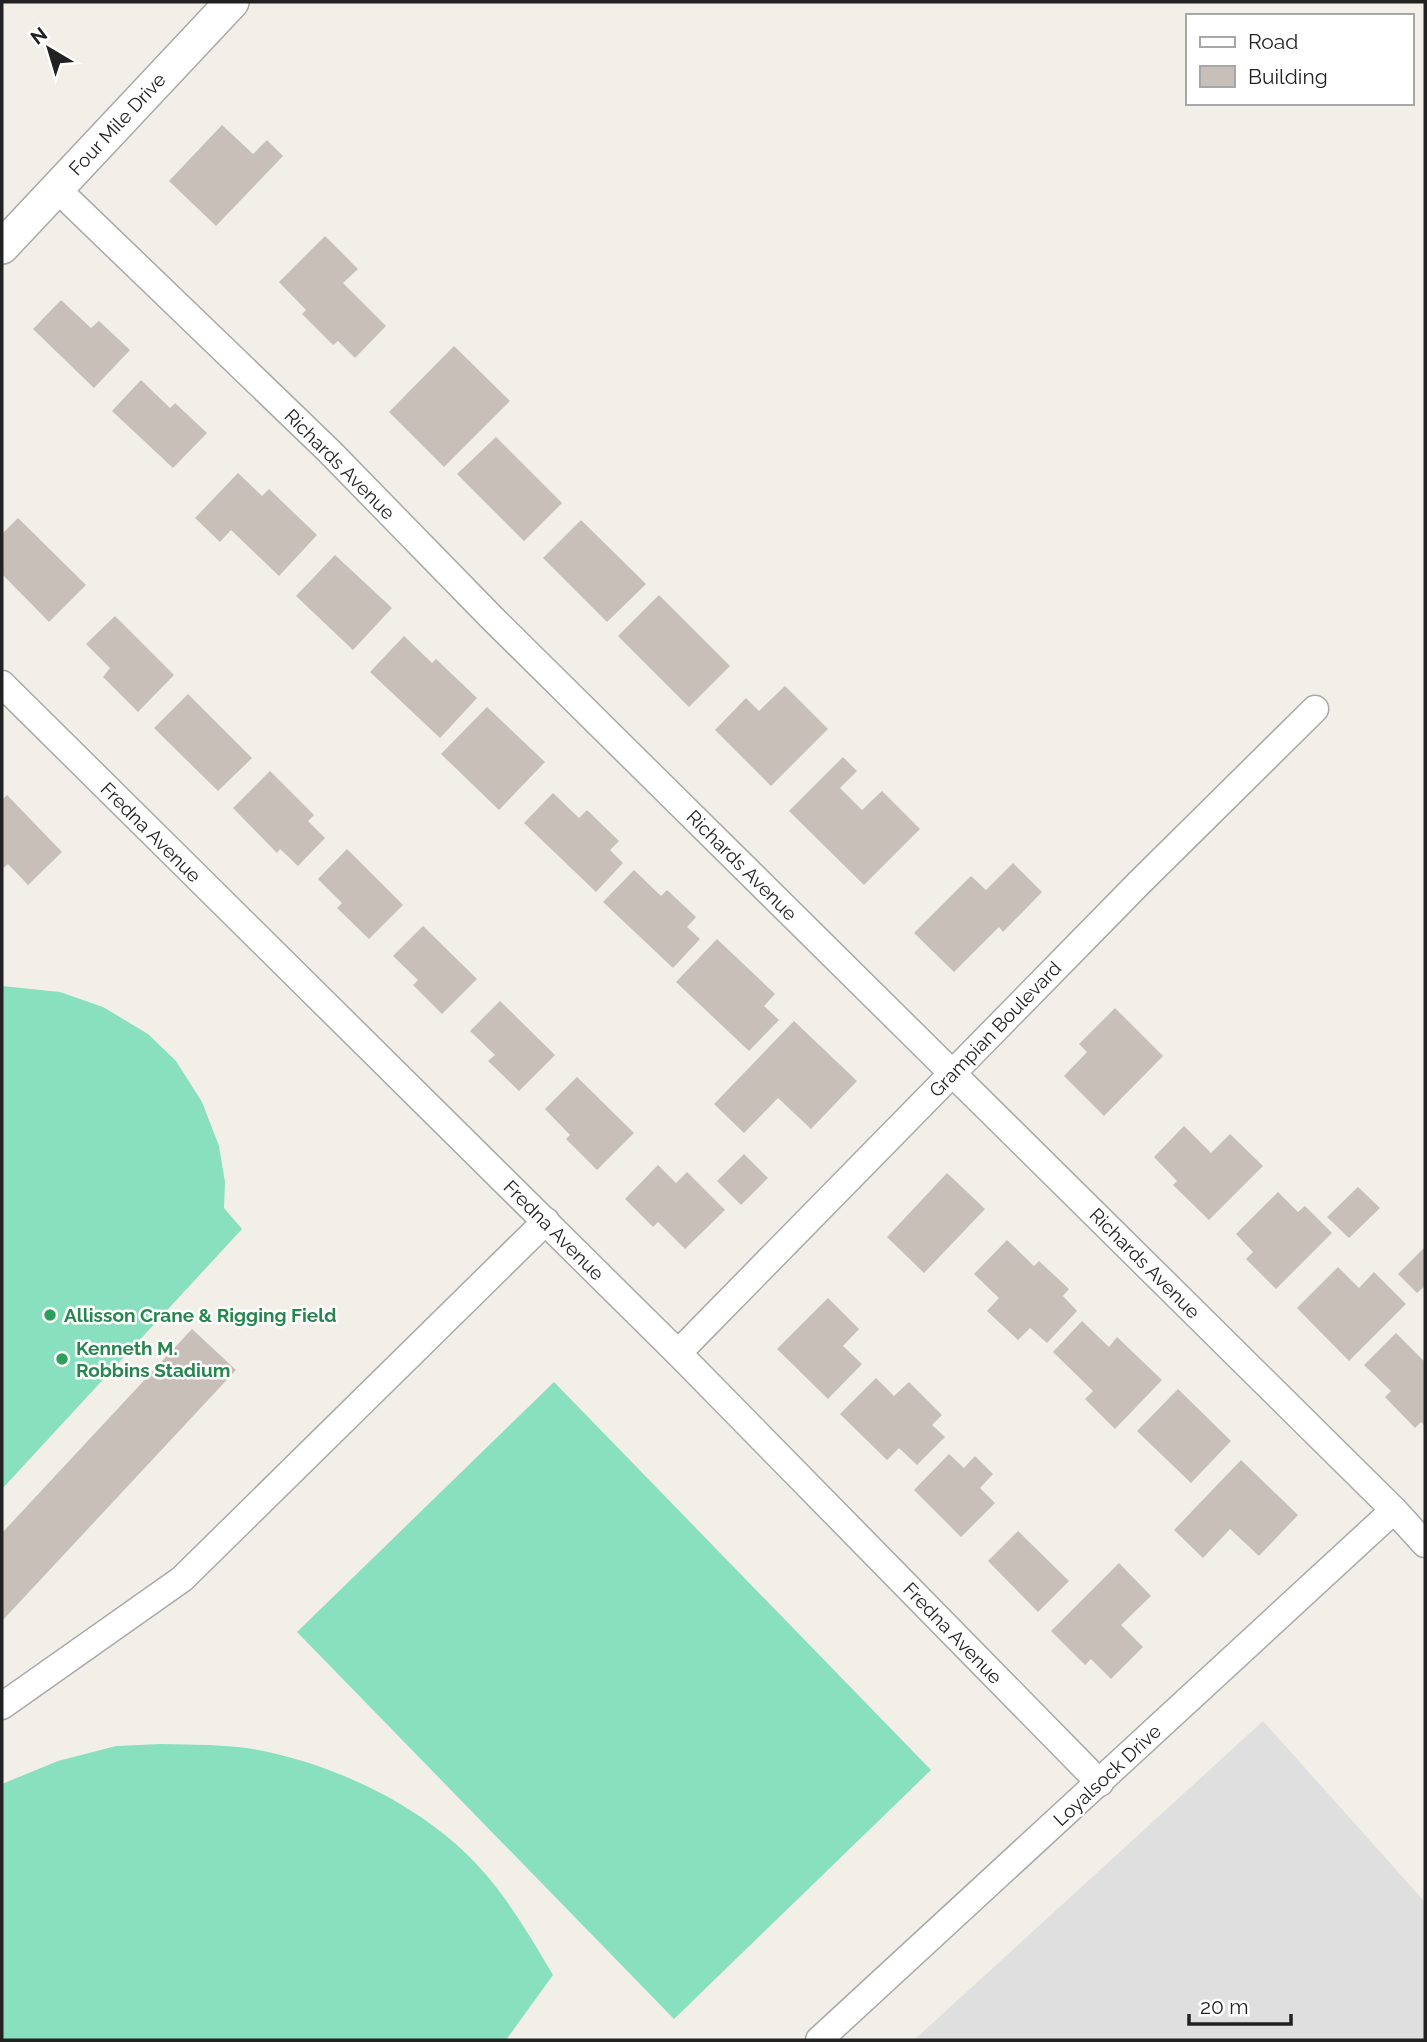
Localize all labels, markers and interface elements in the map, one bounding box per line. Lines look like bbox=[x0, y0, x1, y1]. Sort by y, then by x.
north arrow bbox=[14, 14, 84, 84]
legend bbox=[1186, 14, 1413, 105]
text: N bbox=[26, 22, 51, 49]
text: Road bbox=[1248, 29, 1298, 54]
text: Building bbox=[1248, 64, 1328, 89]
street label: Four Mile Drive bbox=[64, 68, 170, 180]
street label: Richards Avenue bbox=[280, 404, 400, 524]
street label: Fredna Avenue bbox=[96, 777, 206, 887]
street label: Richards Avenue bbox=[682, 805, 802, 925]
street label: Grampian Boulevard bbox=[925, 957, 1065, 1101]
street label: Fredna Avenue bbox=[499, 1175, 609, 1285]
street label: Richards Avenue bbox=[1085, 1203, 1205, 1323]
place label: Allisson Crane & Rigging Field bbox=[64, 1304, 337, 1326]
marker: Allisson Crane & Rigging Field bbox=[42, 1307, 58, 1323]
place label: Kenneth M. Robbins Stadium bbox=[76, 1337, 230, 1381]
marker: Kenneth M. Robbins Stadium bbox=[54, 1351, 70, 1367]
street label: Fredna Avenue bbox=[899, 1578, 1007, 1688]
street label: Loyalsock Drive bbox=[1049, 1720, 1165, 1830]
scale bar bbox=[1189, 1982, 1290, 2026]
text: 20 m bbox=[1200, 1994, 1248, 2019]

